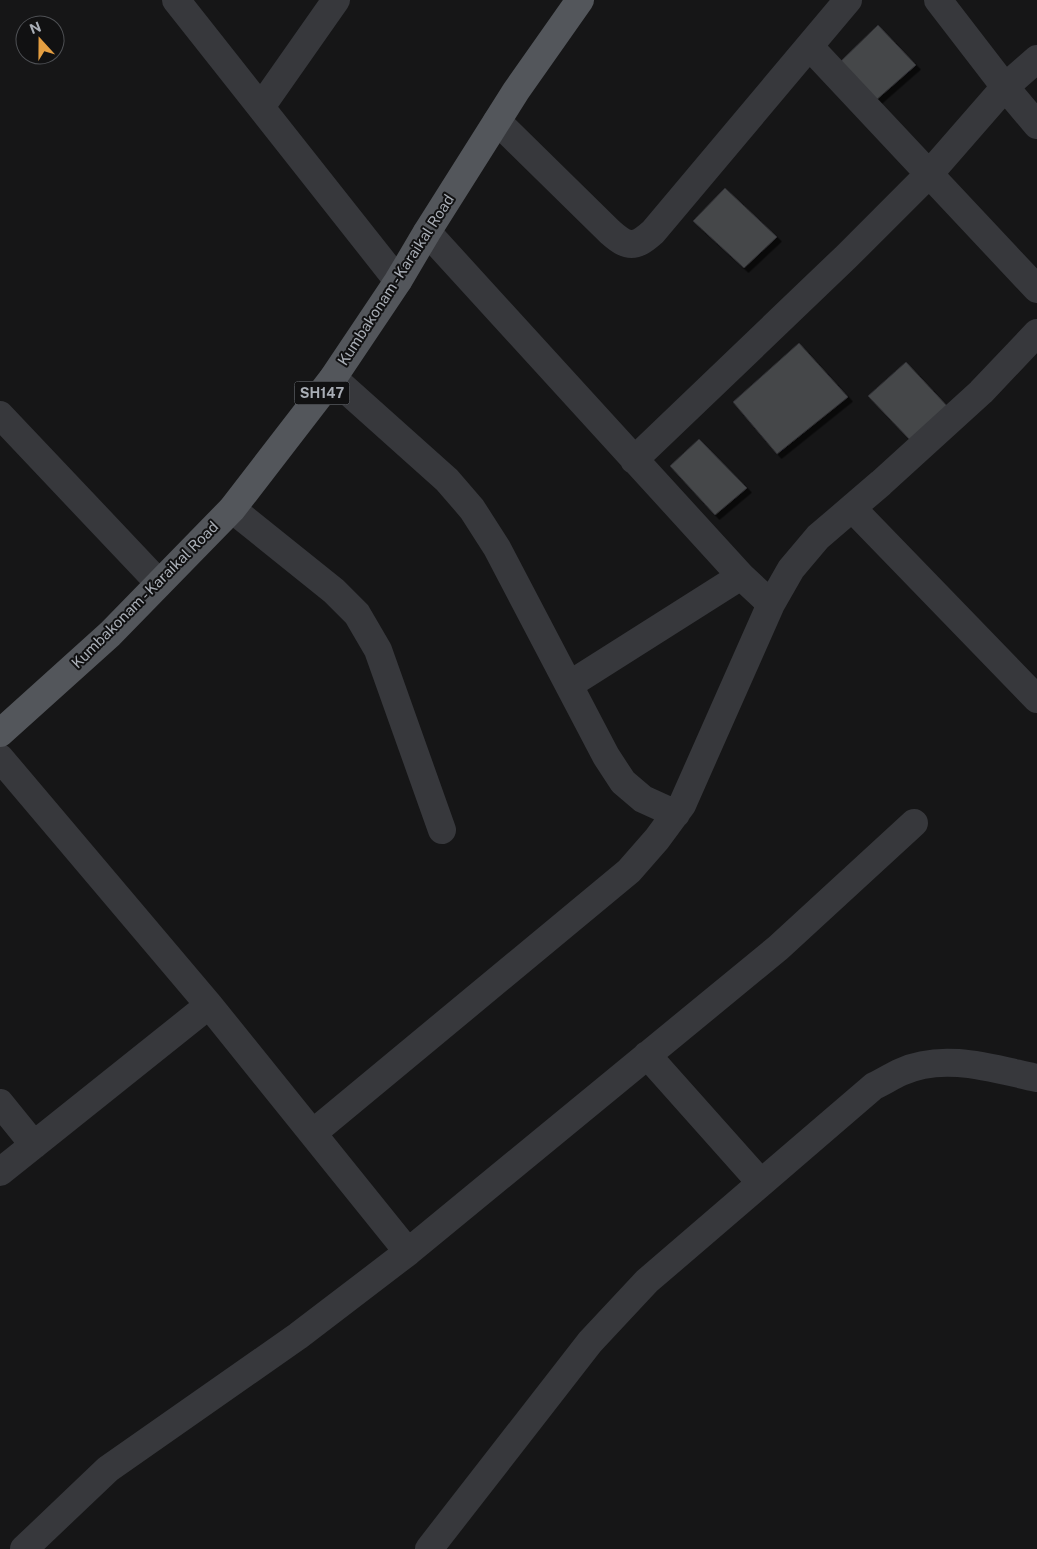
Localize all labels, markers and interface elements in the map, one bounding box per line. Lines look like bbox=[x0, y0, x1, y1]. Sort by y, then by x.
north arrow bbox=[15, 15, 65, 65]
text: N bbox=[27, 18, 43, 37]
street label: Kumbakonam - Karaikal Road bbox=[334, 191, 457, 368]
road number: SH147 bbox=[294, 382, 350, 404]
street label: Kumbakonam - Karaikal Road bbox=[68, 518, 221, 671]

